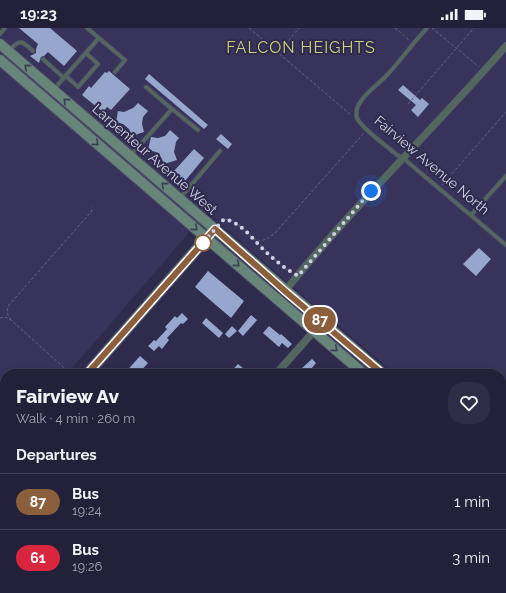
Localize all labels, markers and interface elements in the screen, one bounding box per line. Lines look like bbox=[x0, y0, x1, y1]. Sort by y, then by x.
text: 19:23 bbox=[20, 5, 57, 23]
district label: FALCON HEIGHTS bbox=[226, 38, 376, 57]
one-way arrow bbox=[24, 65, 31, 72]
one-way arrow bbox=[63, 98, 70, 105]
street label: Larpenteur Avenue West bbox=[89, 100, 221, 218]
street label: Fairview Avenue North bbox=[371, 112, 493, 218]
one-way arrow bbox=[92, 139, 99, 146]
your location bbox=[361, 181, 381, 201]
one-way arrow bbox=[162, 183, 169, 190]
one-way arrow bbox=[190, 223, 198, 231]
unlabelled marker bbox=[194, 234, 212, 252]
one-way arrow bbox=[232, 259, 239, 266]
line badge: 87 bbox=[302, 307, 338, 333]
text: 87 bbox=[312, 312, 328, 328]
one-way arrow bbox=[330, 344, 338, 352]
button: heart bbox=[448, 382, 490, 424]
text: Fairview Av bbox=[16, 385, 119, 407]
text: Walk · 4 min · 260 m bbox=[16, 411, 135, 426]
text: Departures bbox=[16, 446, 97, 464]
text: Bus bbox=[72, 485, 99, 503]
text: 1 min bbox=[454, 493, 490, 511]
text: 87 bbox=[30, 494, 46, 510]
text: 19:24 bbox=[72, 503, 102, 518]
text: Bus bbox=[72, 541, 99, 559]
text: 3 min bbox=[452, 549, 490, 567]
text: 61 bbox=[30, 550, 46, 566]
text: 19:26 bbox=[72, 559, 102, 574]

